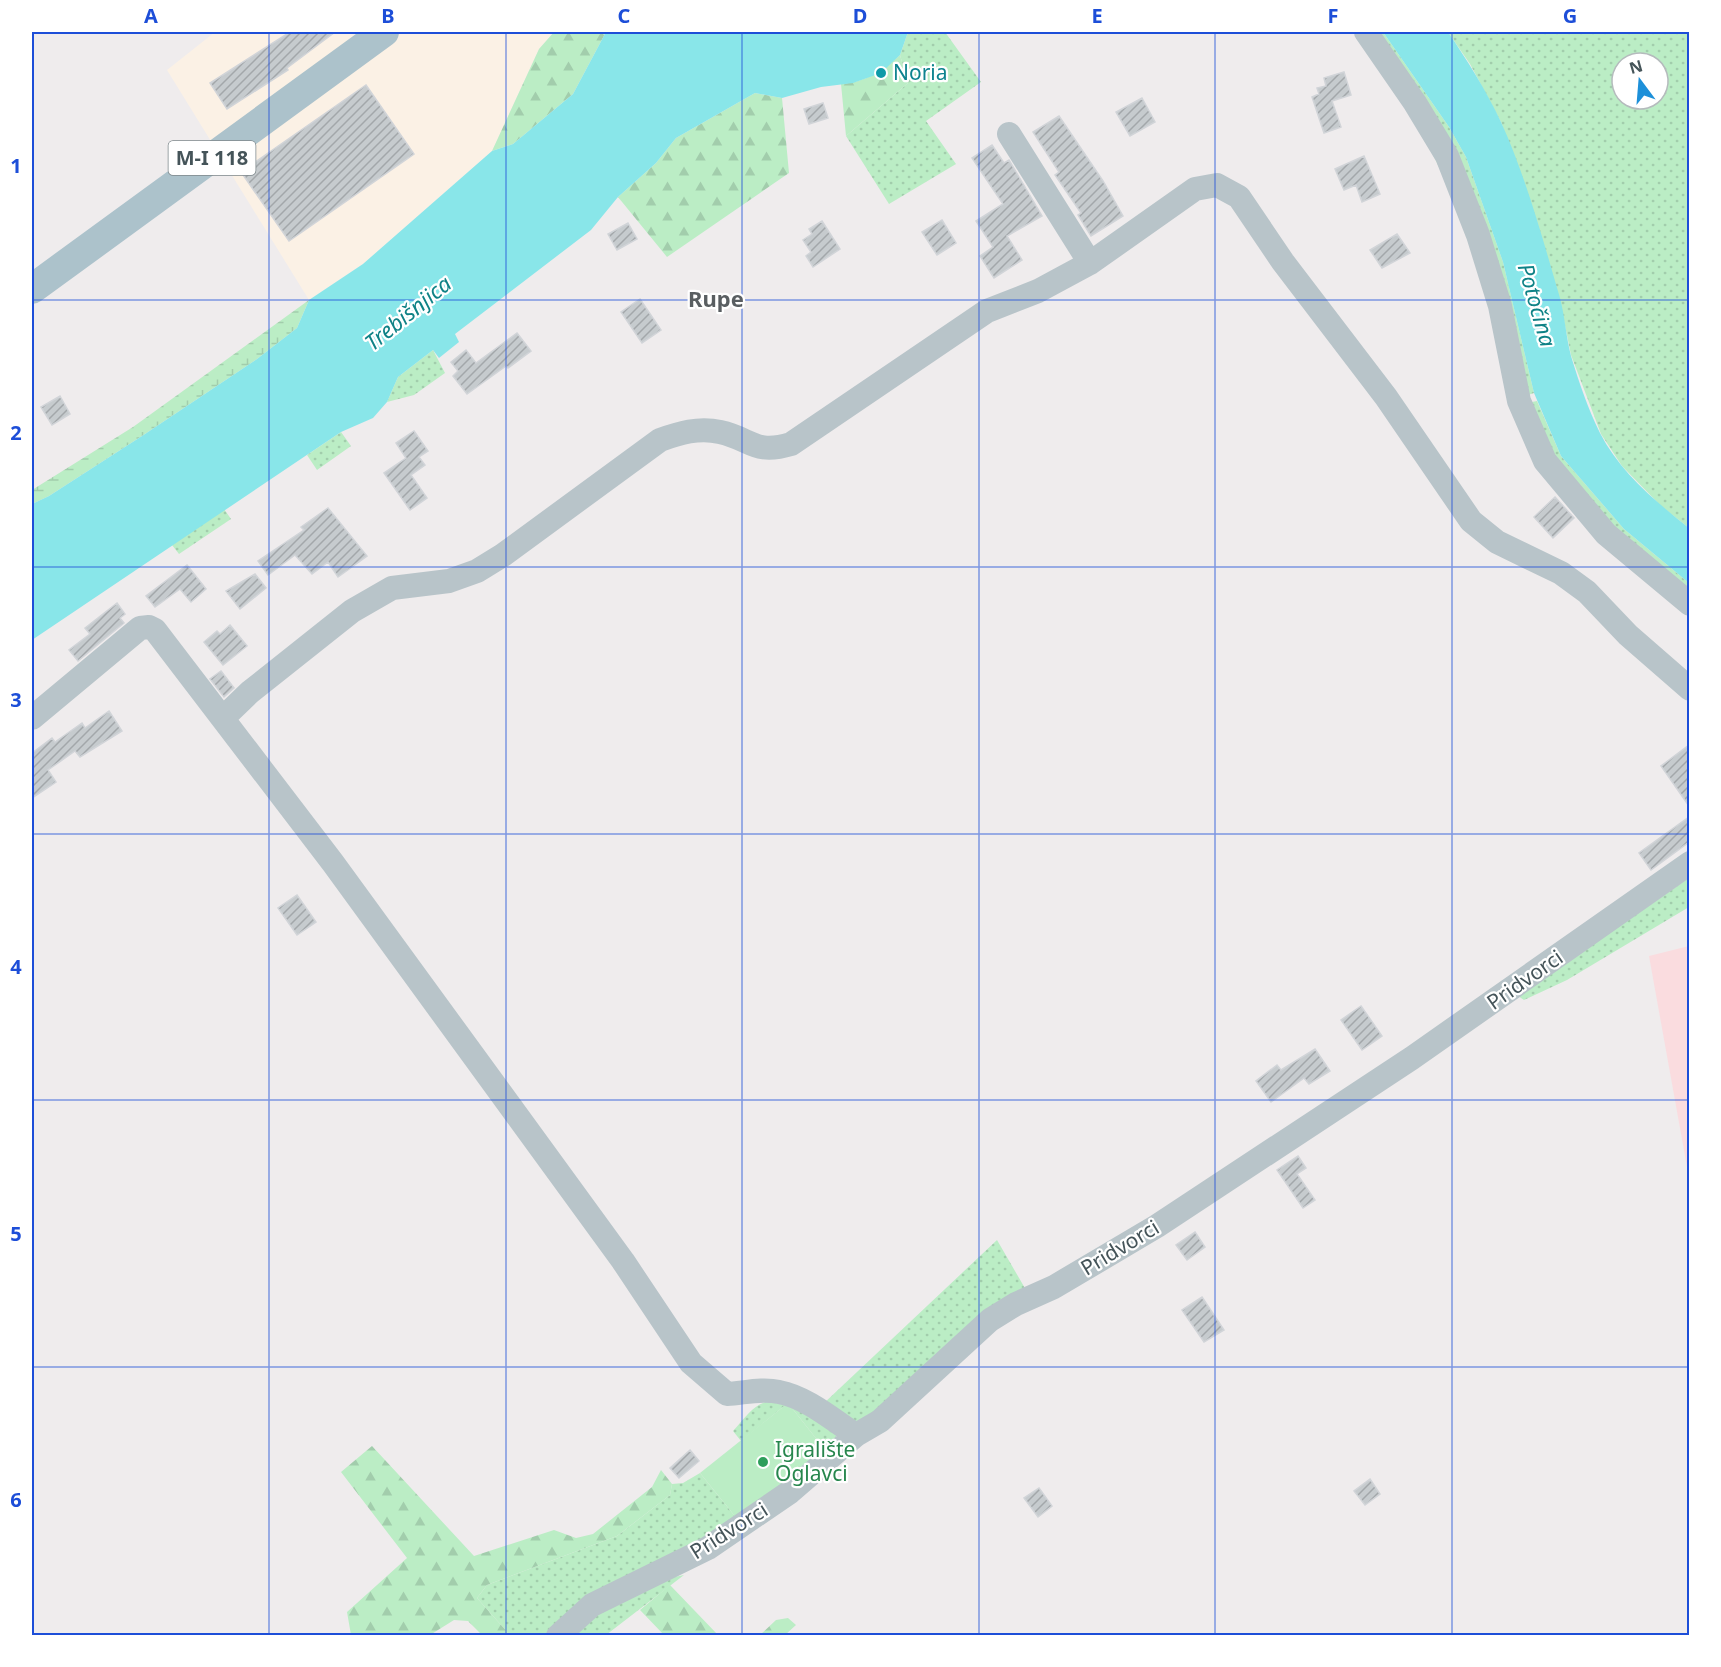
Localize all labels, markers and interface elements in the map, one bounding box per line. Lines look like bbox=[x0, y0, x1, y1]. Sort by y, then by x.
text: A bbox=[144, 2, 158, 29]
text: B bbox=[381, 2, 395, 29]
text: C bbox=[618, 2, 631, 29]
text: D bbox=[853, 2, 867, 29]
text: E bbox=[1091, 2, 1103, 29]
text: F bbox=[1328, 2, 1338, 29]
text: G bbox=[1563, 2, 1577, 29]
north arrow bbox=[1610, 51, 1670, 111]
text: N bbox=[1627, 54, 1645, 79]
place label: Noria bbox=[893, 58, 948, 86]
marker: Noria bbox=[874, 66, 888, 80]
road number: M-I 118 bbox=[168, 141, 256, 175]
text: 1 bbox=[10, 152, 22, 179]
water label: Potočina bbox=[1512, 260, 1564, 350]
water label: Trebišnjica bbox=[358, 268, 457, 357]
district label: Rupe bbox=[688, 283, 744, 313]
text: 2 bbox=[10, 419, 22, 446]
text: 3 bbox=[10, 686, 22, 713]
street label: Pridvorci bbox=[1481, 943, 1568, 1016]
text: 4 bbox=[10, 953, 22, 980]
street label: Pridvorci bbox=[1075, 1213, 1164, 1282]
text: 5 bbox=[10, 1220, 22, 1247]
place label: Igralište Oglavci bbox=[775, 1435, 855, 1487]
marker: Igralište Oglavci bbox=[756, 1455, 770, 1469]
text: 6 bbox=[10, 1486, 22, 1513]
street label: Pridvorci bbox=[684, 1495, 773, 1565]

